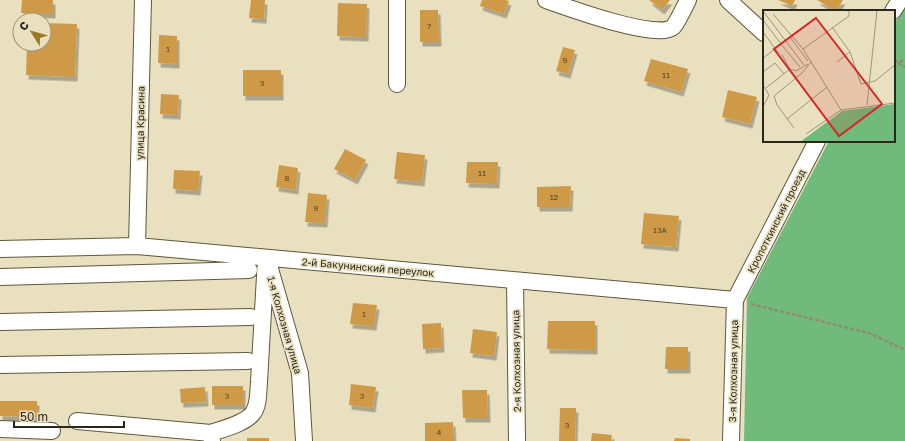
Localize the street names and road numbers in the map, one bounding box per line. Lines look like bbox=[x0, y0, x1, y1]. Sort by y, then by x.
street label: улица Красина bbox=[133, 86, 147, 160]
street label: Кропоткинский проезд bbox=[745, 167, 807, 275]
street label: 2-й Бакунинский переулок bbox=[301, 255, 435, 279]
street label: 1-я Колхозная улица bbox=[265, 275, 305, 375]
street label: 2-я Колхозная улица bbox=[509, 310, 523, 412]
street label: 3-я Колхозная улица bbox=[726, 320, 740, 422]

